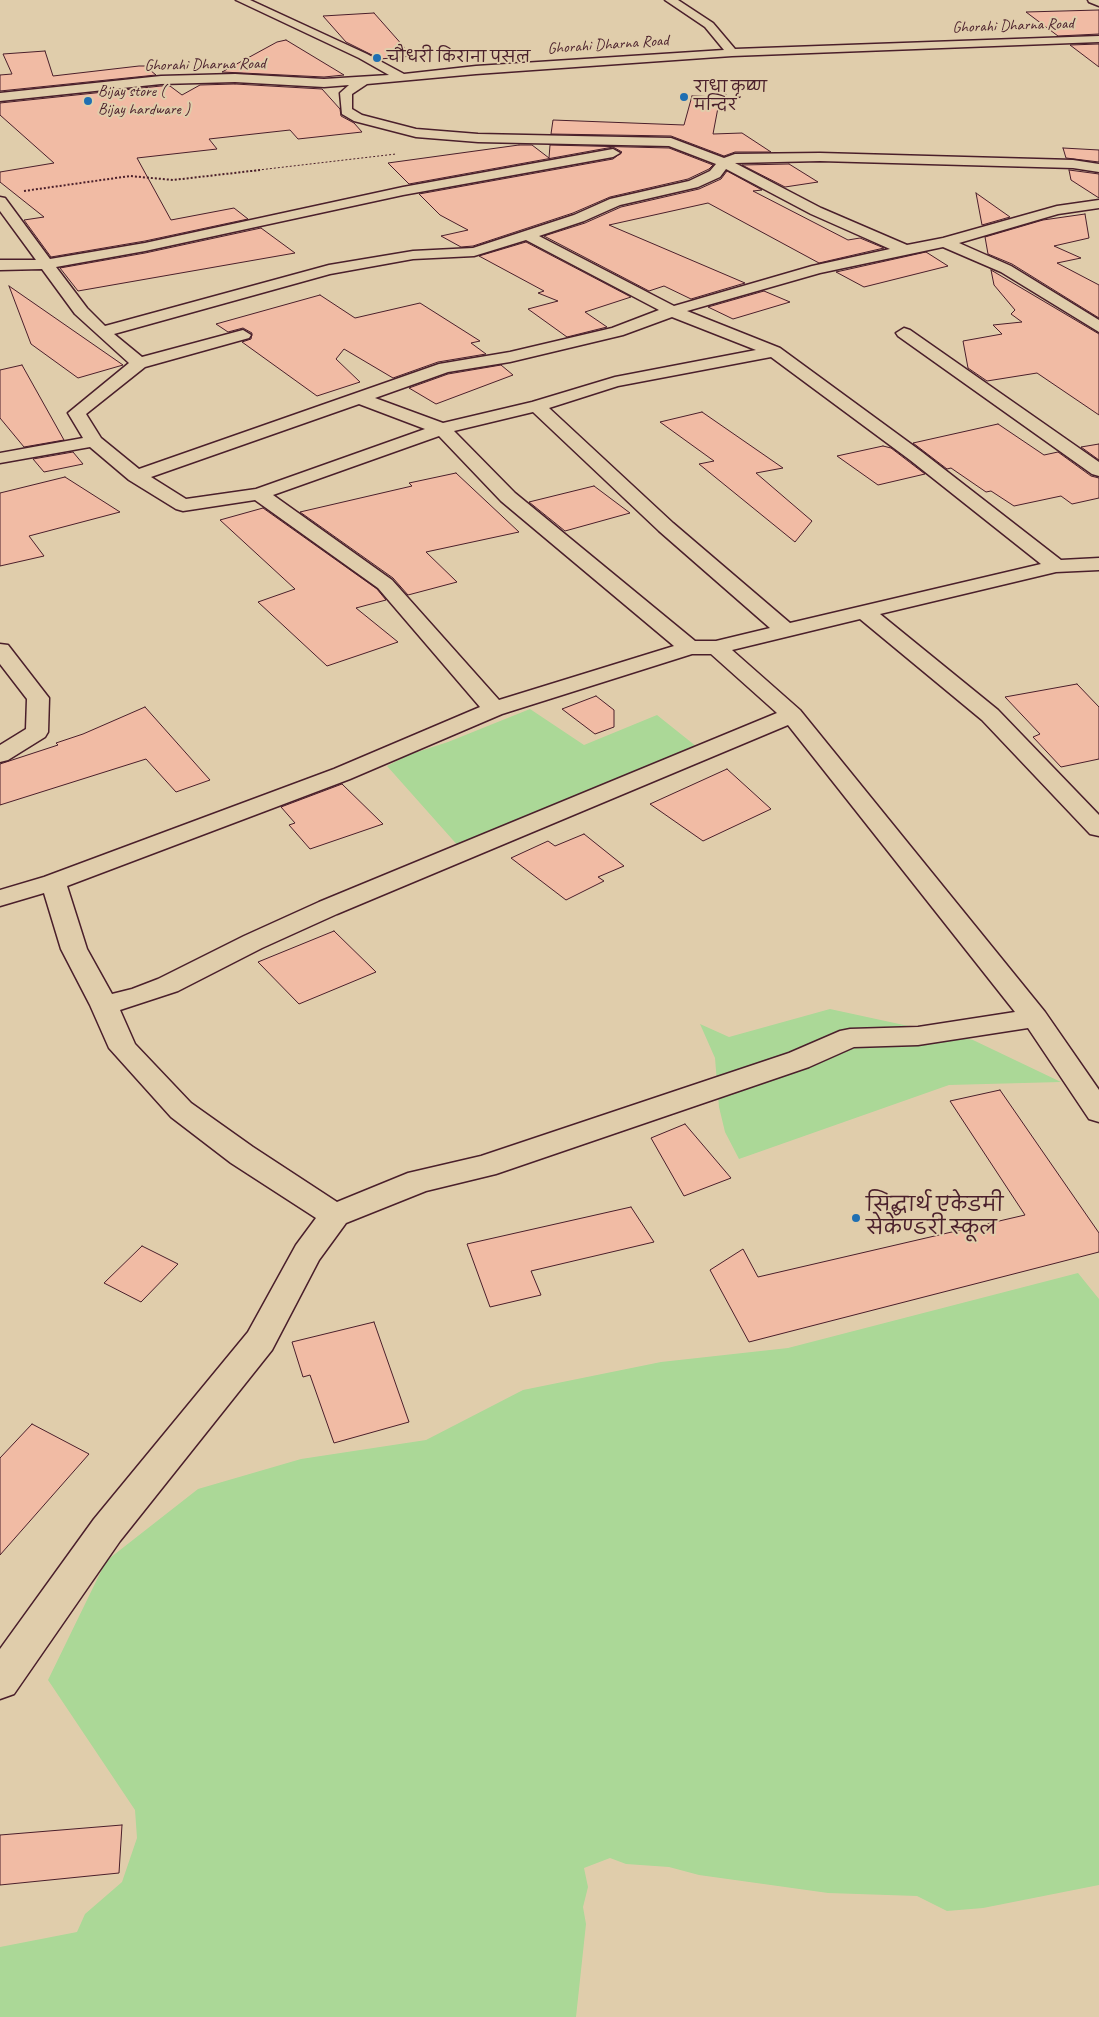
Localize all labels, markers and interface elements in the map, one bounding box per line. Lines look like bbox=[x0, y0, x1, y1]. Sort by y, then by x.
street label: Ghorahi Dharna Road bbox=[952, 14, 1074, 38]
street label: Ghorahi Dharna Road bbox=[547, 31, 669, 59]
place label: चौधरी किराना पसल bbox=[387, 48, 530, 68]
marker: चौधरी किराना पसल bbox=[371, 52, 383, 64]
street label: Ghorahi Dharna Road bbox=[144, 54, 266, 76]
place label: राधा कृष्ण मन्दिर bbox=[694, 78, 767, 116]
place label: Bijay store ( Bijay hardware ) bbox=[98, 82, 190, 120]
marker: राधा कृष्ण मन्दिर bbox=[678, 91, 690, 103]
marker: Bijay store ( Bijay hardware ) bbox=[82, 95, 94, 107]
place label: सिद्धार्थ एकेडमी सेकेण्डरी स्कूल bbox=[866, 1194, 1004, 1241]
marker: सिद्धार्थ एकेडमी सेकेण्डरी स्कूल bbox=[850, 1212, 862, 1224]

